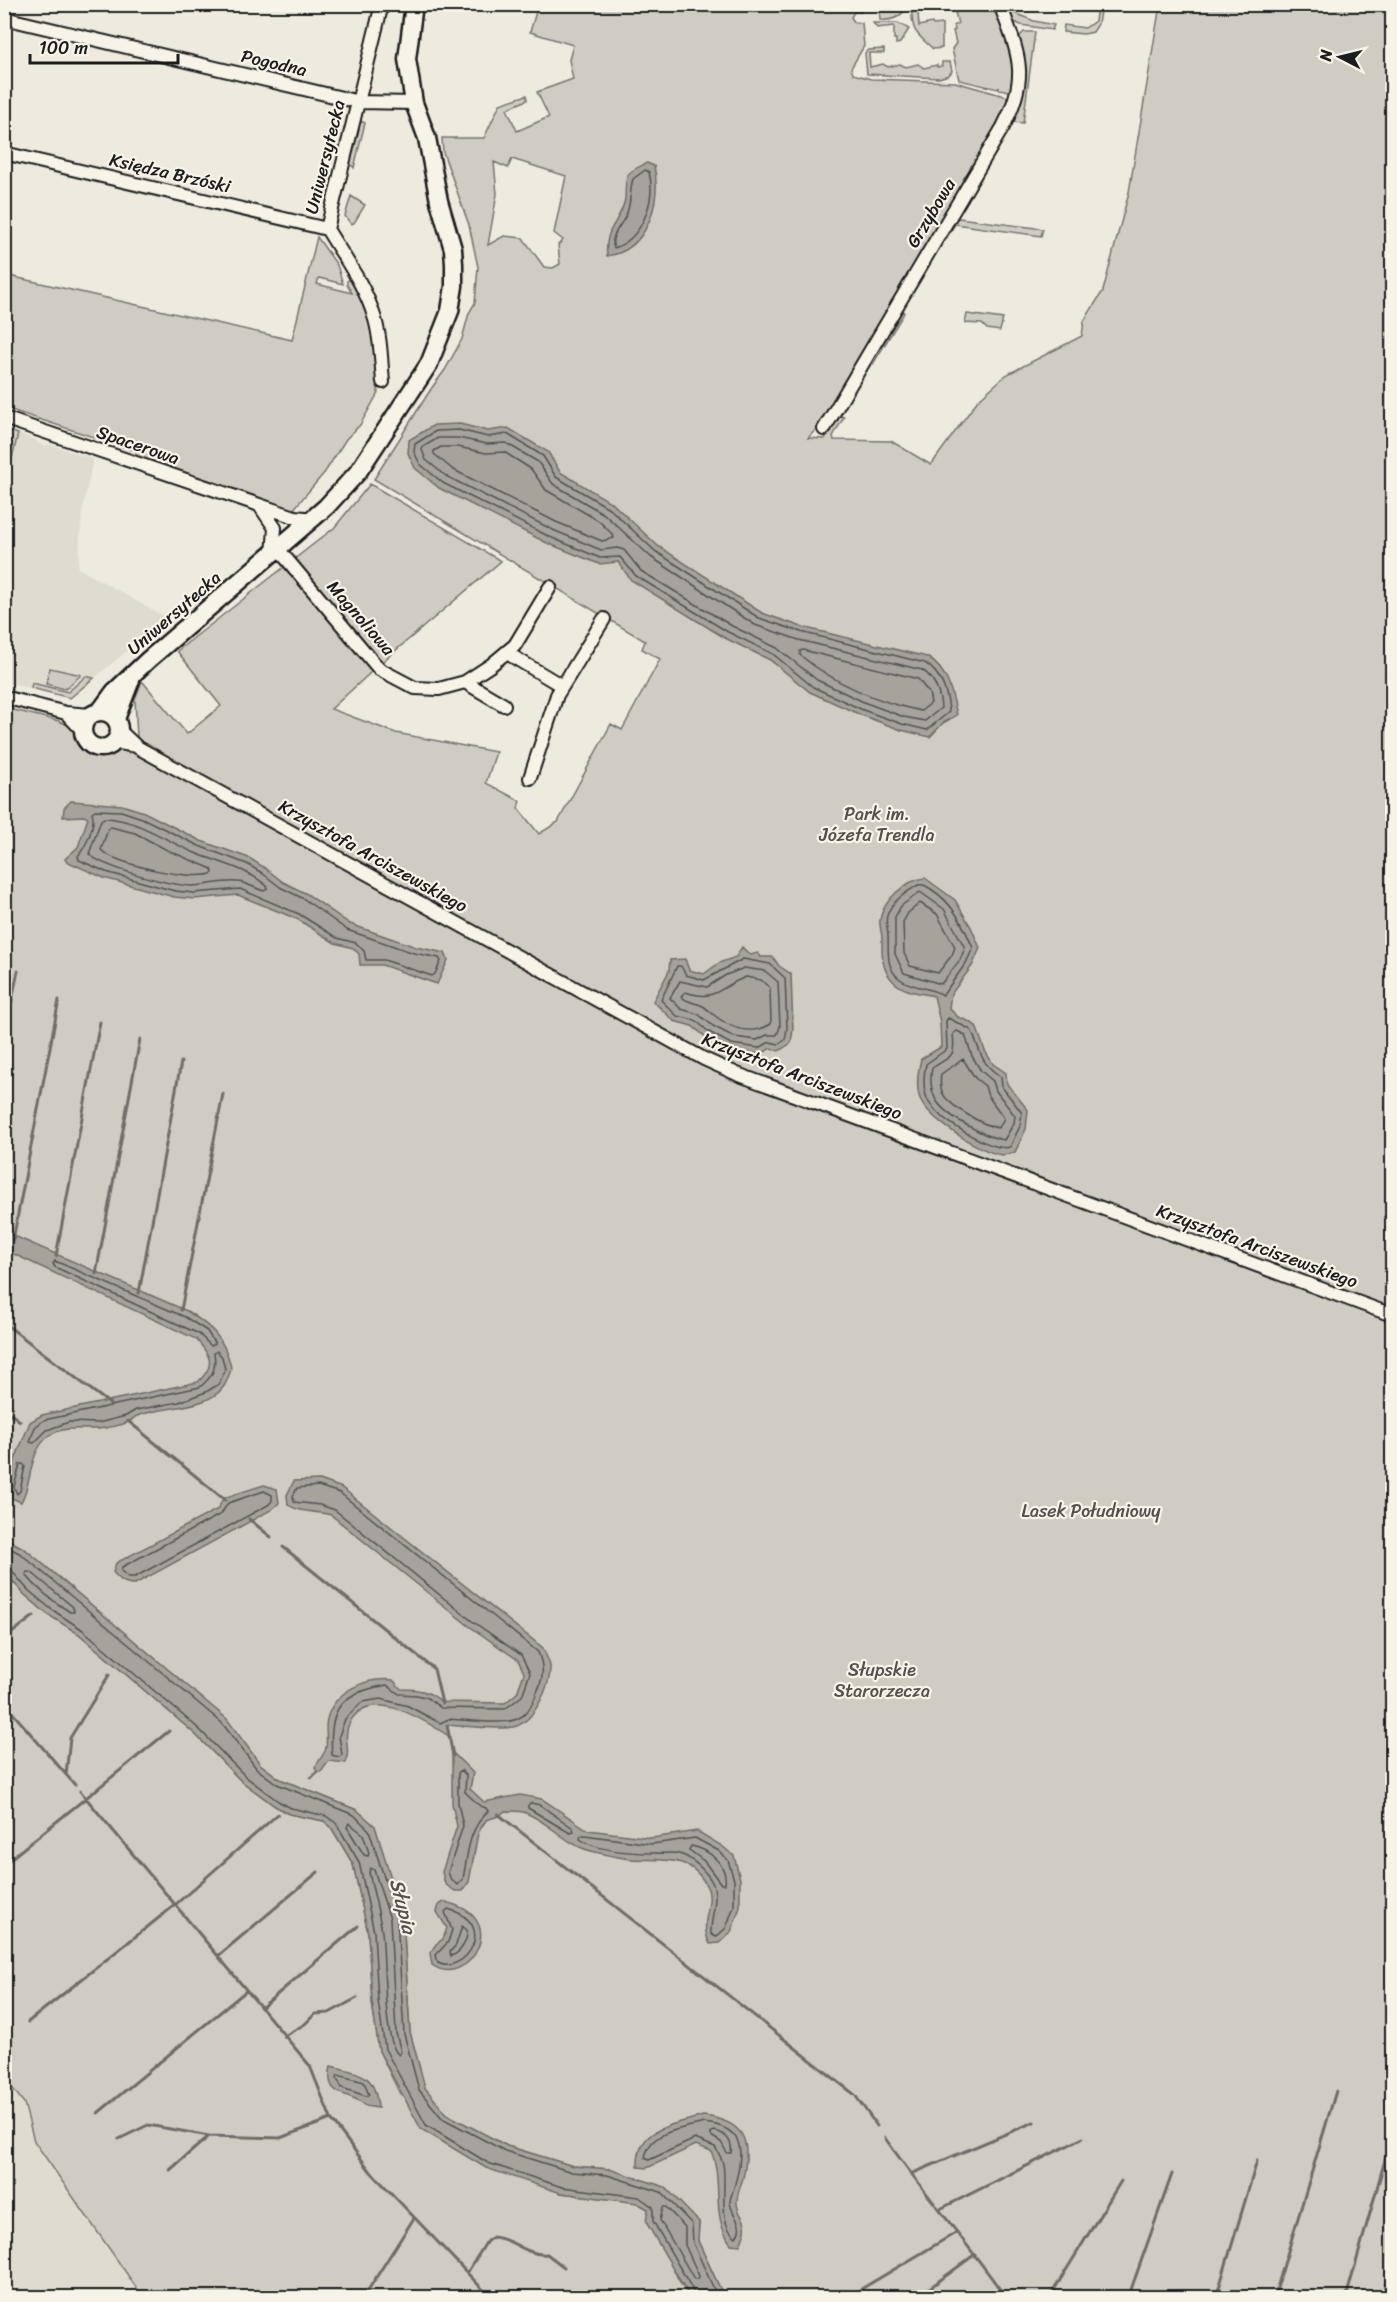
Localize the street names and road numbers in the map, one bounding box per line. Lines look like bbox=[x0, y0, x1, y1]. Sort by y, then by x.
street label: Pogodna bbox=[238, 40, 310, 86]
street label: Uniwersytecka bbox=[295, 96, 355, 218]
street label: Księdza Brzóski bbox=[106, 144, 235, 203]
street label: Grzybowa bbox=[897, 171, 965, 254]
street label: Spacerowa bbox=[92, 416, 184, 474]
street label: Uniwersytecka bbox=[119, 563, 229, 663]
street label: Magnoliowa bbox=[319, 573, 404, 664]
street label: Krzysztofa Arciszewskiego bbox=[272, 791, 474, 921]
street label: Krzysztofa Arciszewskiego bbox=[697, 1023, 907, 1129]
street label: Krzysztofa Arciszewskiego bbox=[1152, 1195, 1362, 1297]

